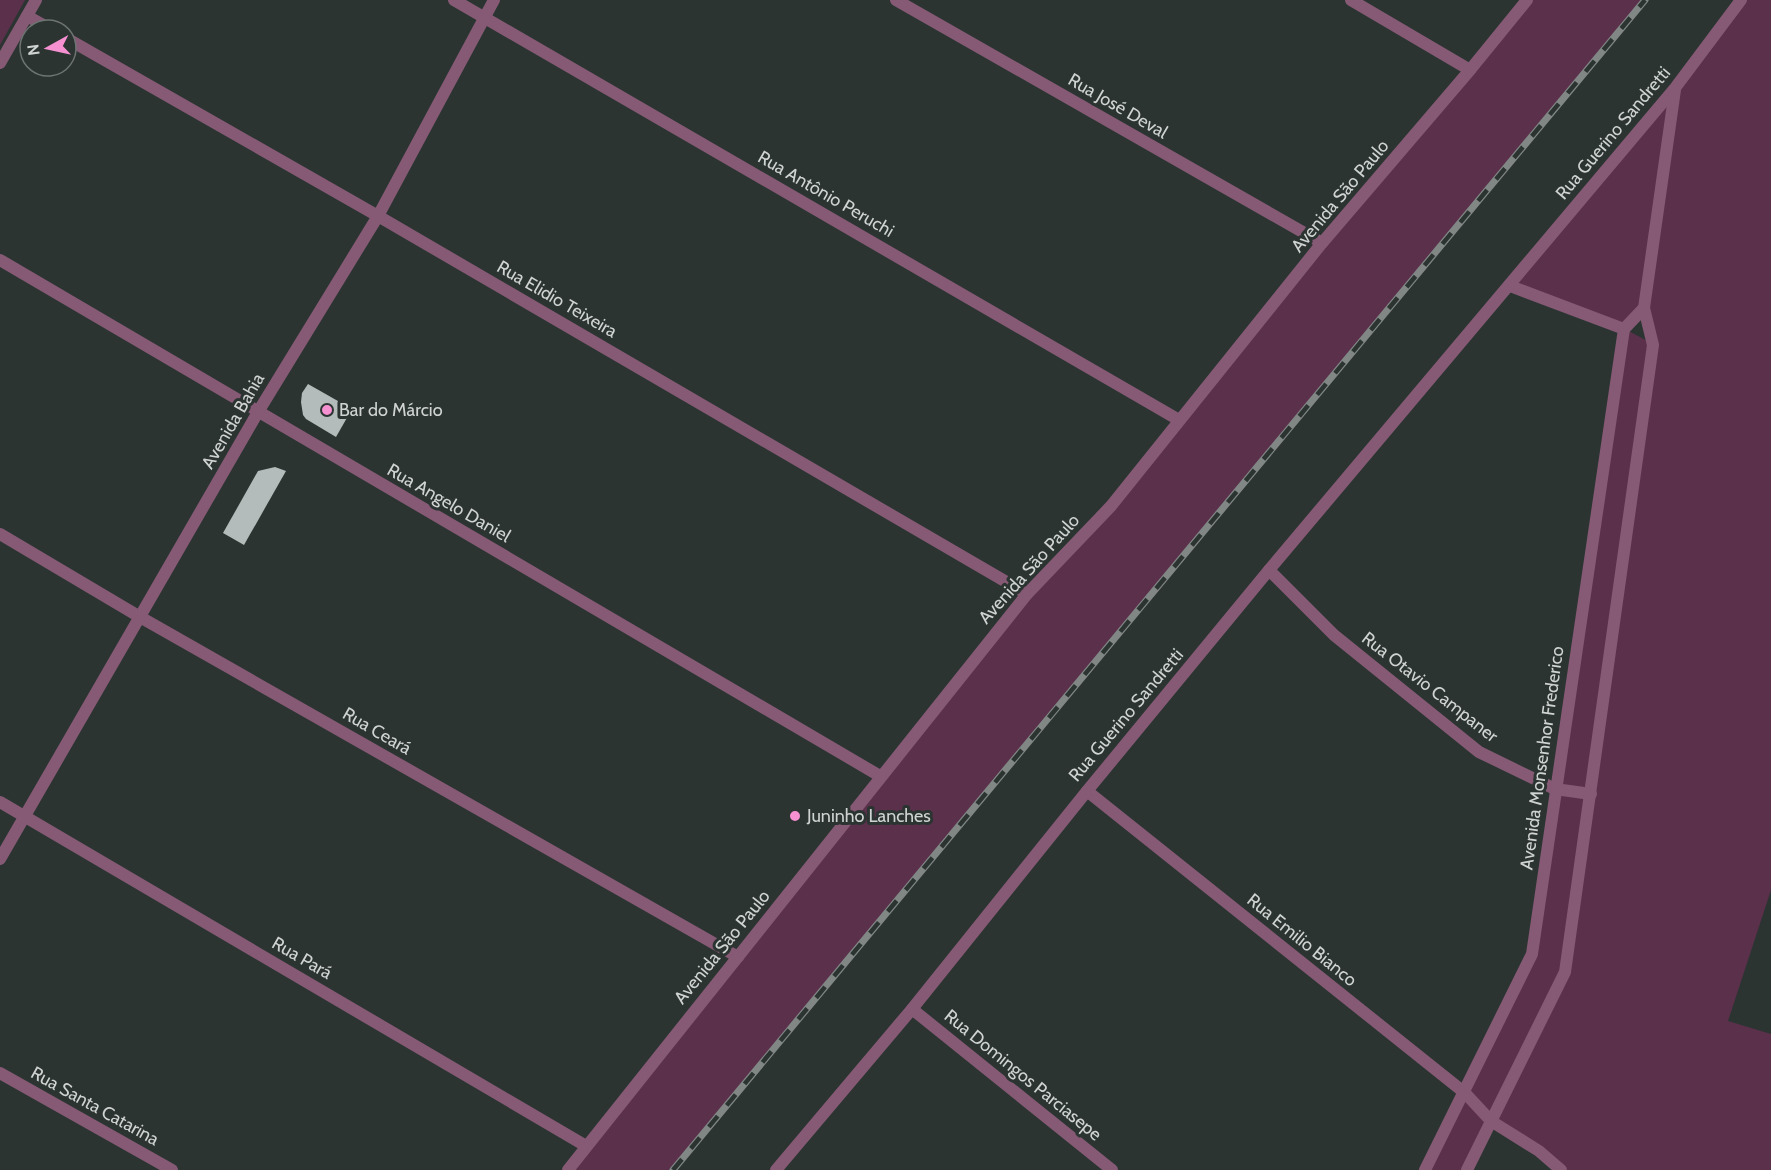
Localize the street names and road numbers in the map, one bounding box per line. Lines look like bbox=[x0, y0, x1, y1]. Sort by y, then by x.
street label: Rua Guerino Sandretti bbox=[1551, 62, 1675, 204]
street label: Rua José Deval bbox=[1064, 69, 1172, 144]
street label: Avenida São Paulo bbox=[1287, 135, 1394, 257]
street label: Rua Antônio Peruchi bbox=[754, 146, 898, 242]
street label: Rua Elidio Teixeira bbox=[493, 256, 621, 343]
street label: Avenida Bahia bbox=[197, 369, 269, 473]
street label: Rua Angelo Daniel bbox=[383, 459, 515, 548]
street label: Avenida São Paulo bbox=[974, 509, 1084, 628]
street label: Rua Otavio Campaner bbox=[1358, 627, 1503, 747]
street label: Rua Guerino Sandretti bbox=[1064, 644, 1188, 786]
street label: Avenida Monsenhor Frederico bbox=[1515, 645, 1569, 871]
street label: Rua Ceará bbox=[339, 703, 416, 760]
street label: Avenida São Paulo bbox=[669, 886, 775, 1008]
street label: Rua Emilio Bianco bbox=[1243, 889, 1362, 991]
street label: Rua Pará bbox=[268, 932, 336, 984]
street label: Rua Domingos Parciasepe bbox=[940, 1005, 1106, 1145]
street label: Rua Santa Catarina bbox=[27, 1062, 163, 1150]

